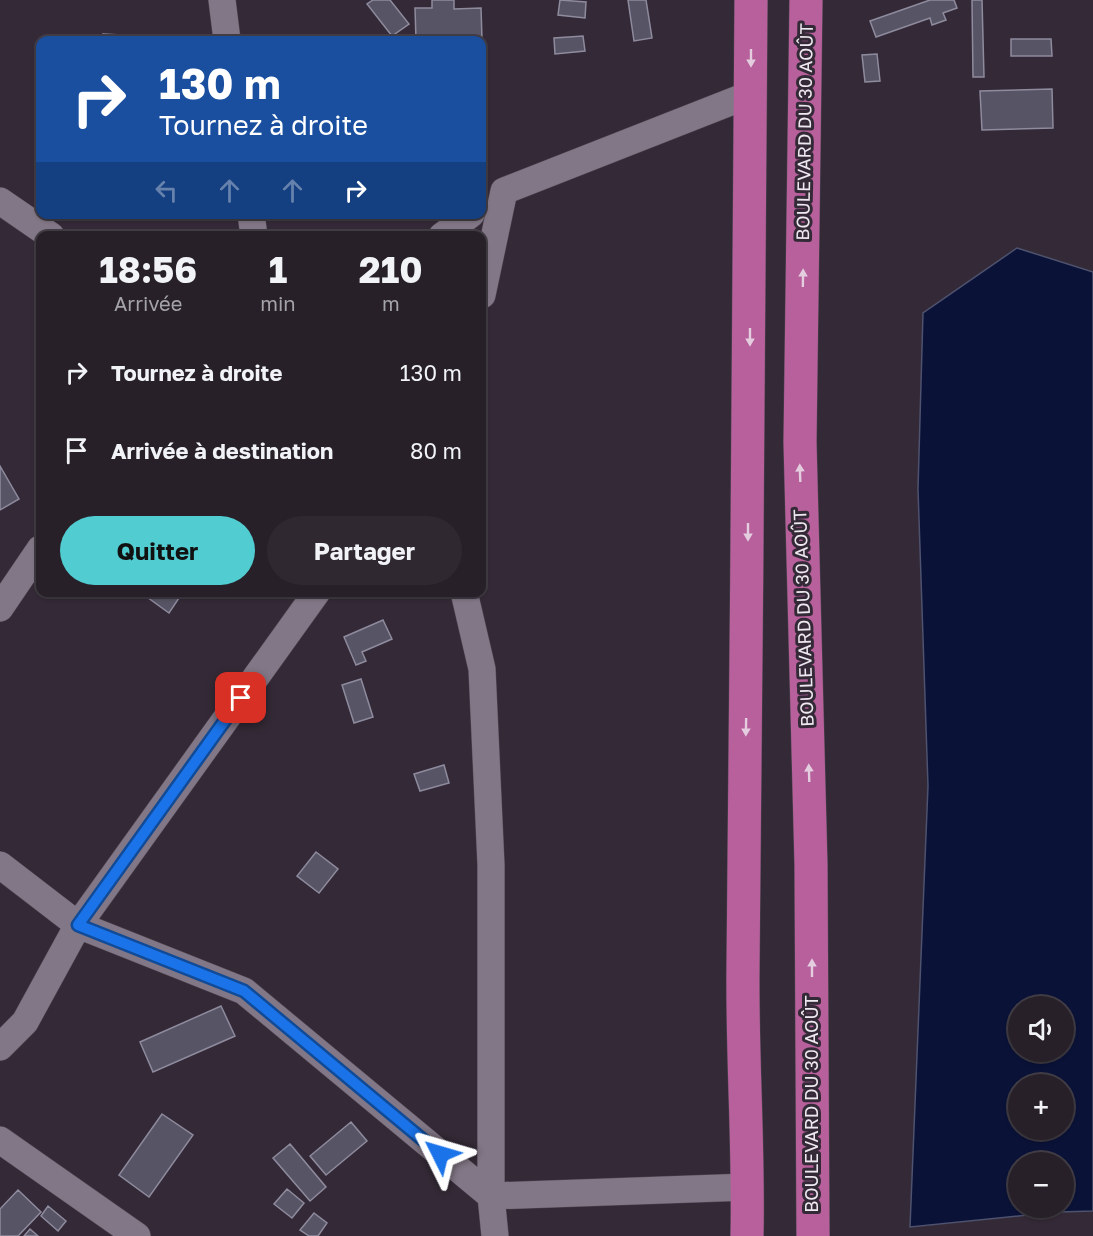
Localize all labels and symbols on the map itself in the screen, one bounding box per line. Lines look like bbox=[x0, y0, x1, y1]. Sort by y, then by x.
street label: BOULEVARD DU 30 AOÛT bbox=[791, 23, 817, 241]
one-way arrow bbox=[746, 49, 756, 68]
one-way arrow bbox=[798, 268, 808, 287]
one-way arrow bbox=[745, 328, 754, 347]
one-way arrow bbox=[796, 463, 805, 482]
street label: BOULEVARD DU 30 AOÛT bbox=[788, 509, 818, 727]
one-way arrow bbox=[743, 523, 753, 542]
pin bbox=[215, 672, 266, 723]
one-way arrow bbox=[741, 718, 751, 737]
one-way arrow bbox=[804, 763, 813, 782]
one-way arrow bbox=[807, 958, 817, 977]
street label: BOULEVARD DU 30 AOÛT bbox=[800, 995, 822, 1213]
position arrow bbox=[408, 1122, 472, 1186]

